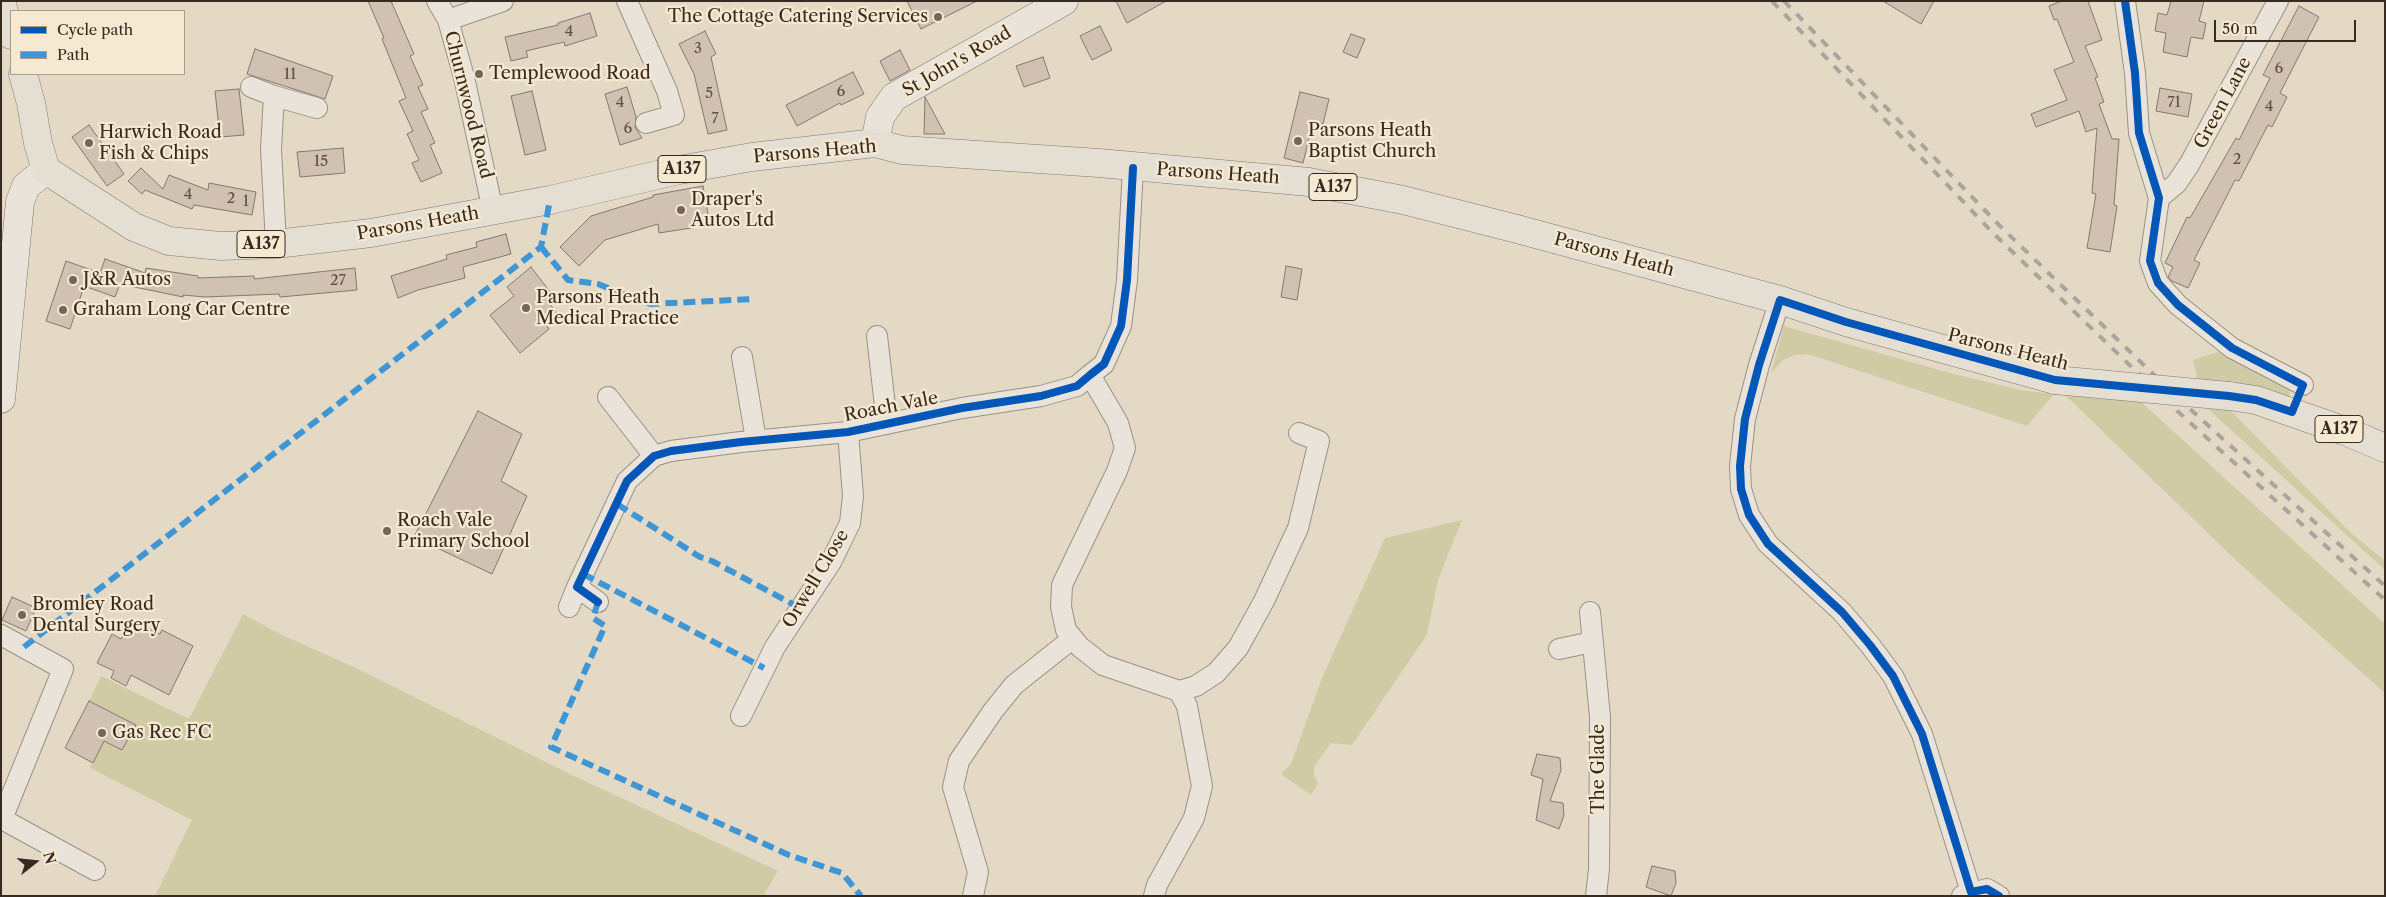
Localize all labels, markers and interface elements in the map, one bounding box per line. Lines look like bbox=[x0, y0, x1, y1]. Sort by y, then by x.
place label: The Cottage Catering Services bbox=[667, 6, 928, 28]
legend bbox=[10, 10, 185, 75]
scale bar bbox=[2216, 10, 2358, 42]
marker: The Cottage Catering Services bbox=[932, 11, 944, 23]
text: 50 m bbox=[2222, 19, 2258, 38]
text: Cycle path bbox=[57, 20, 133, 39]
street label: St John's Road bbox=[899, 22, 1015, 102]
house number: 4 bbox=[565, 23, 573, 41]
street label: Churnwood Road bbox=[439, 29, 497, 181]
house number: 3 bbox=[694, 40, 702, 58]
text: Path bbox=[57, 45, 89, 64]
street label: Green Lane bbox=[2190, 53, 2256, 153]
house number: 6 bbox=[2275, 60, 2283, 78]
place label: Templewood Road bbox=[489, 63, 651, 85]
house number: 11 bbox=[284, 66, 296, 84]
marker: Templewood Road bbox=[473, 68, 485, 80]
house number: 6 bbox=[837, 83, 845, 101]
house number: 5 bbox=[705, 85, 713, 103]
house number: 4 bbox=[616, 94, 624, 112]
house number: 71 bbox=[2167, 94, 2181, 112]
house number: 4 bbox=[2265, 98, 2273, 116]
house number: 7 bbox=[711, 110, 719, 128]
house number: 6 bbox=[624, 120, 632, 138]
place label: Parsons Heath Baptist Church bbox=[1308, 120, 1436, 162]
place label: Harwich Road Fish & Chips bbox=[99, 122, 222, 164]
marker: Parsons Heath Baptist Church bbox=[1292, 135, 1304, 147]
street label: Parsons Heath bbox=[752, 136, 878, 168]
marker: Harwich Road Fish & Chips bbox=[83, 137, 95, 149]
house number: 2 bbox=[2233, 151, 2241, 169]
house number: 15 bbox=[314, 153, 328, 171]
road number: A137 bbox=[658, 156, 706, 182]
street label: Parsons Heath bbox=[1156, 159, 1280, 189]
road number: A137 bbox=[1309, 173, 1357, 200]
house number: 4 bbox=[184, 186, 192, 204]
place label: Draper's Autos Ltd bbox=[691, 189, 774, 232]
house number: 2 bbox=[227, 190, 235, 208]
house number: 1 bbox=[243, 193, 249, 211]
street label: Parsons Heath bbox=[355, 203, 481, 245]
marker: Draper's Autos Ltd bbox=[675, 204, 687, 216]
street label: Parsons Heath bbox=[1551, 229, 1677, 281]
road number: A137 bbox=[237, 230, 285, 258]
place label: J&R Autos bbox=[83, 269, 171, 291]
house number: 27 bbox=[330, 272, 346, 290]
marker: J&R Autos bbox=[67, 274, 79, 286]
place label: Parsons Heath Medical Practice bbox=[536, 287, 679, 330]
place label: Graham Long Car Centre bbox=[73, 299, 290, 321]
marker: Parsons Heath Medical Practice bbox=[520, 302, 532, 314]
marker: Graham Long Car Centre bbox=[57, 304, 69, 316]
street label: Parsons Heath bbox=[1945, 325, 2071, 375]
street label: Roach Vale bbox=[842, 387, 940, 427]
road number: A137 bbox=[2315, 416, 2363, 442]
place label: Roach Vale Primary School bbox=[397, 510, 530, 552]
marker: Roach Vale Primary School bbox=[381, 525, 393, 537]
street label: Orwell Close bbox=[778, 526, 854, 632]
place label: Bromley Road Dental Surgery bbox=[32, 594, 160, 636]
marker: Bromley Road Dental Surgery bbox=[16, 609, 28, 621]
place label: Gas Rec FC bbox=[112, 722, 212, 744]
street label: The Glade bbox=[1588, 724, 1610, 814]
marker: Gas Rec FC bbox=[96, 727, 108, 739]
north arrow bbox=[10, 837, 60, 887]
text: N bbox=[39, 850, 60, 866]

